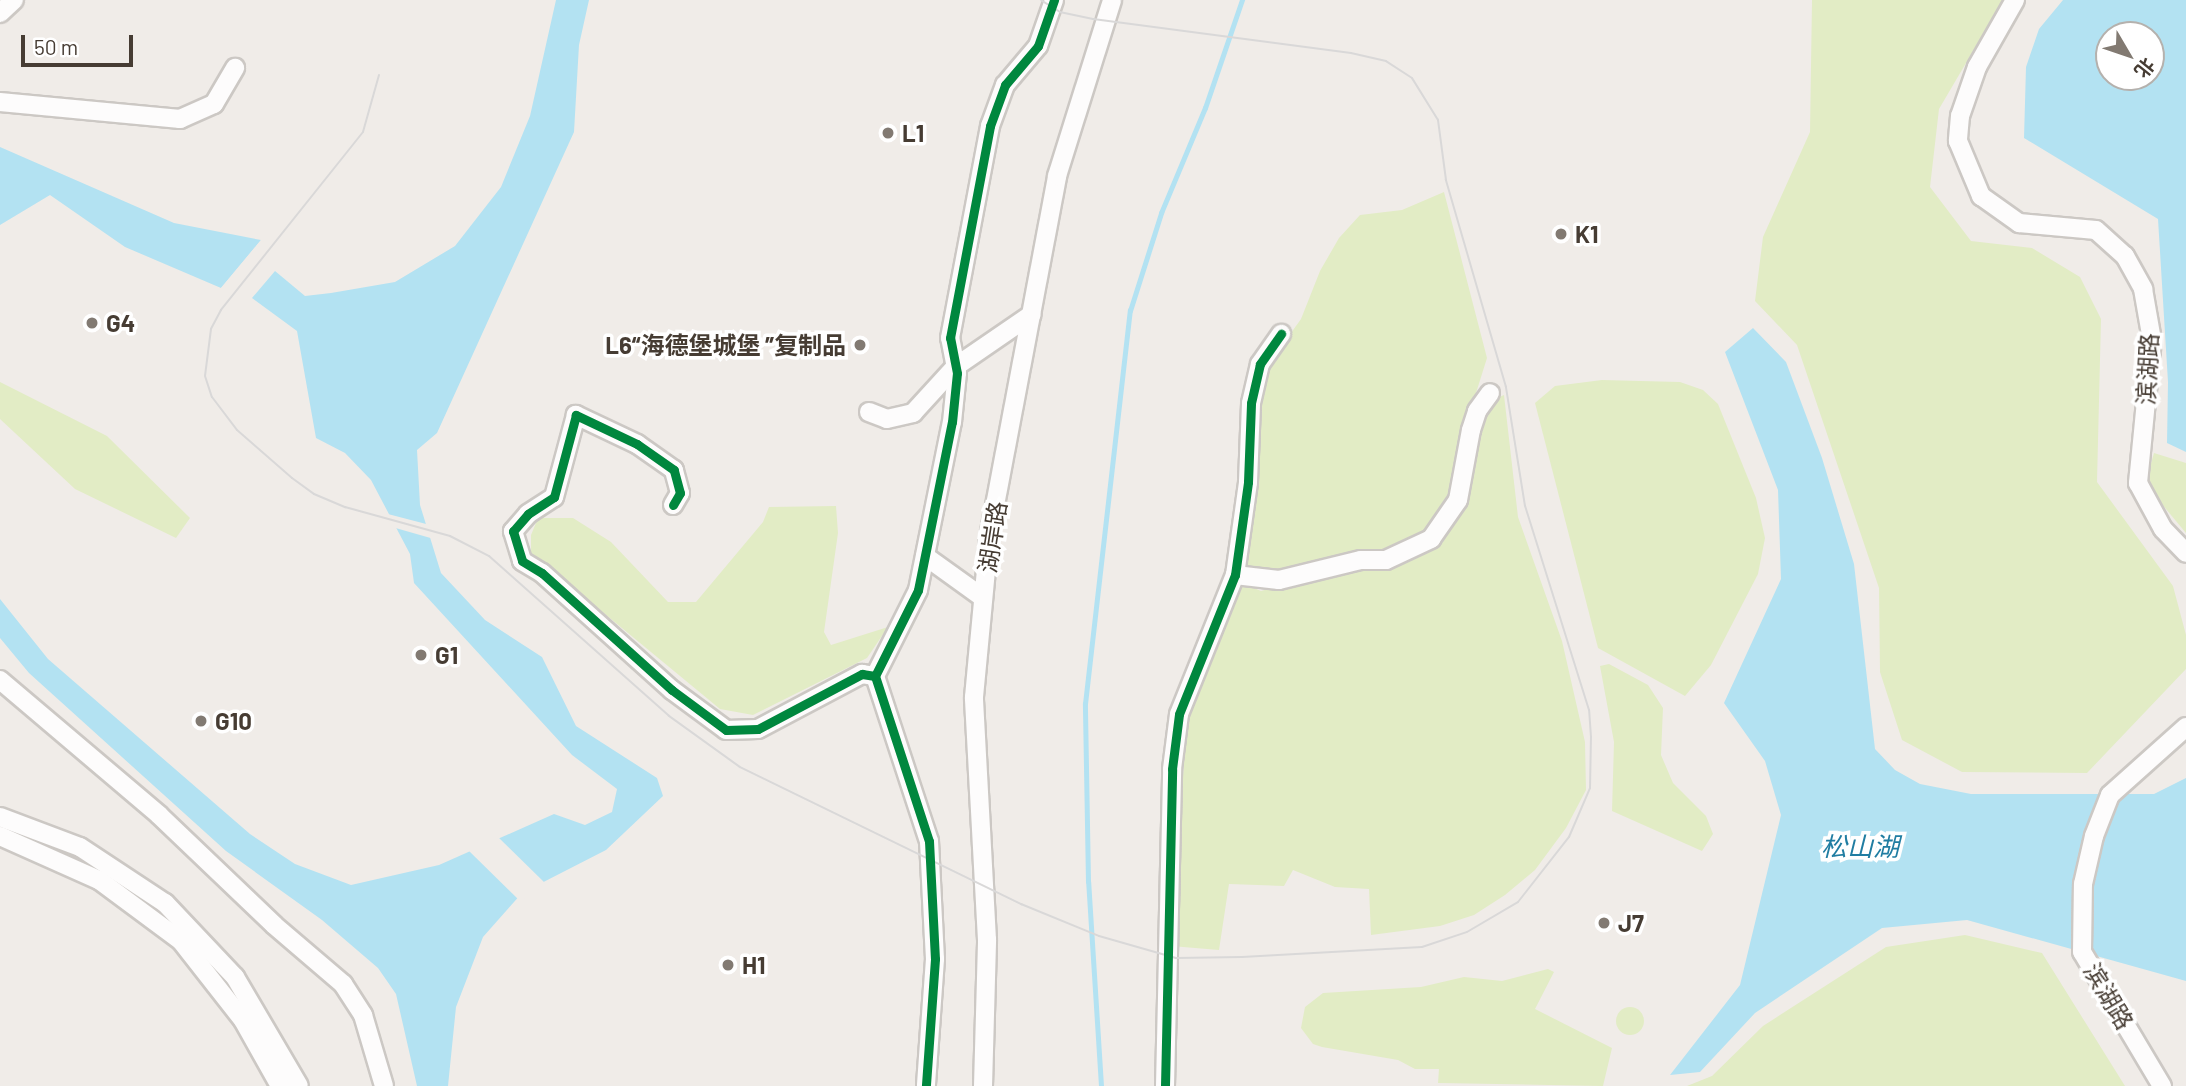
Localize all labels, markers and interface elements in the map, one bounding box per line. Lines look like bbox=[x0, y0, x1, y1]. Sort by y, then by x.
scale bar bbox=[24, 21, 136, 65]
north arrow bbox=[2095, 21, 2165, 91]
text: 50 m bbox=[34, 34, 78, 59]
text: 北 bbox=[2130, 54, 2160, 83]
place label: L1 bbox=[902, 119, 924, 147]
marker: L1 bbox=[880, 125, 896, 141]
place label: K1 bbox=[1575, 220, 1599, 248]
marker: K1 bbox=[1553, 226, 1569, 242]
place label: G4 bbox=[106, 309, 135, 337]
marker: G4 bbox=[84, 315, 100, 331]
place label: L6“海德堡城堡 ”复制品 bbox=[605, 331, 846, 359]
street label: 滨湖路 bbox=[2131, 332, 2163, 406]
marker: L6“海德堡城堡 ”复制品 bbox=[852, 337, 868, 353]
street label: 湖岸路 bbox=[972, 499, 1012, 575]
place label: G1 bbox=[435, 641, 458, 669]
marker: G1 bbox=[413, 647, 429, 663]
place label: G10 bbox=[215, 707, 252, 735]
marker: G10 bbox=[193, 713, 209, 729]
water label: 松山湖 bbox=[1821, 830, 1899, 862]
place label: J7 bbox=[1618, 909, 1644, 937]
marker: J7 bbox=[1596, 915, 1612, 931]
place label: H1 bbox=[742, 951, 766, 979]
marker: H1 bbox=[720, 957, 736, 973]
street label: 滨湖路 bbox=[2078, 958, 2140, 1034]

